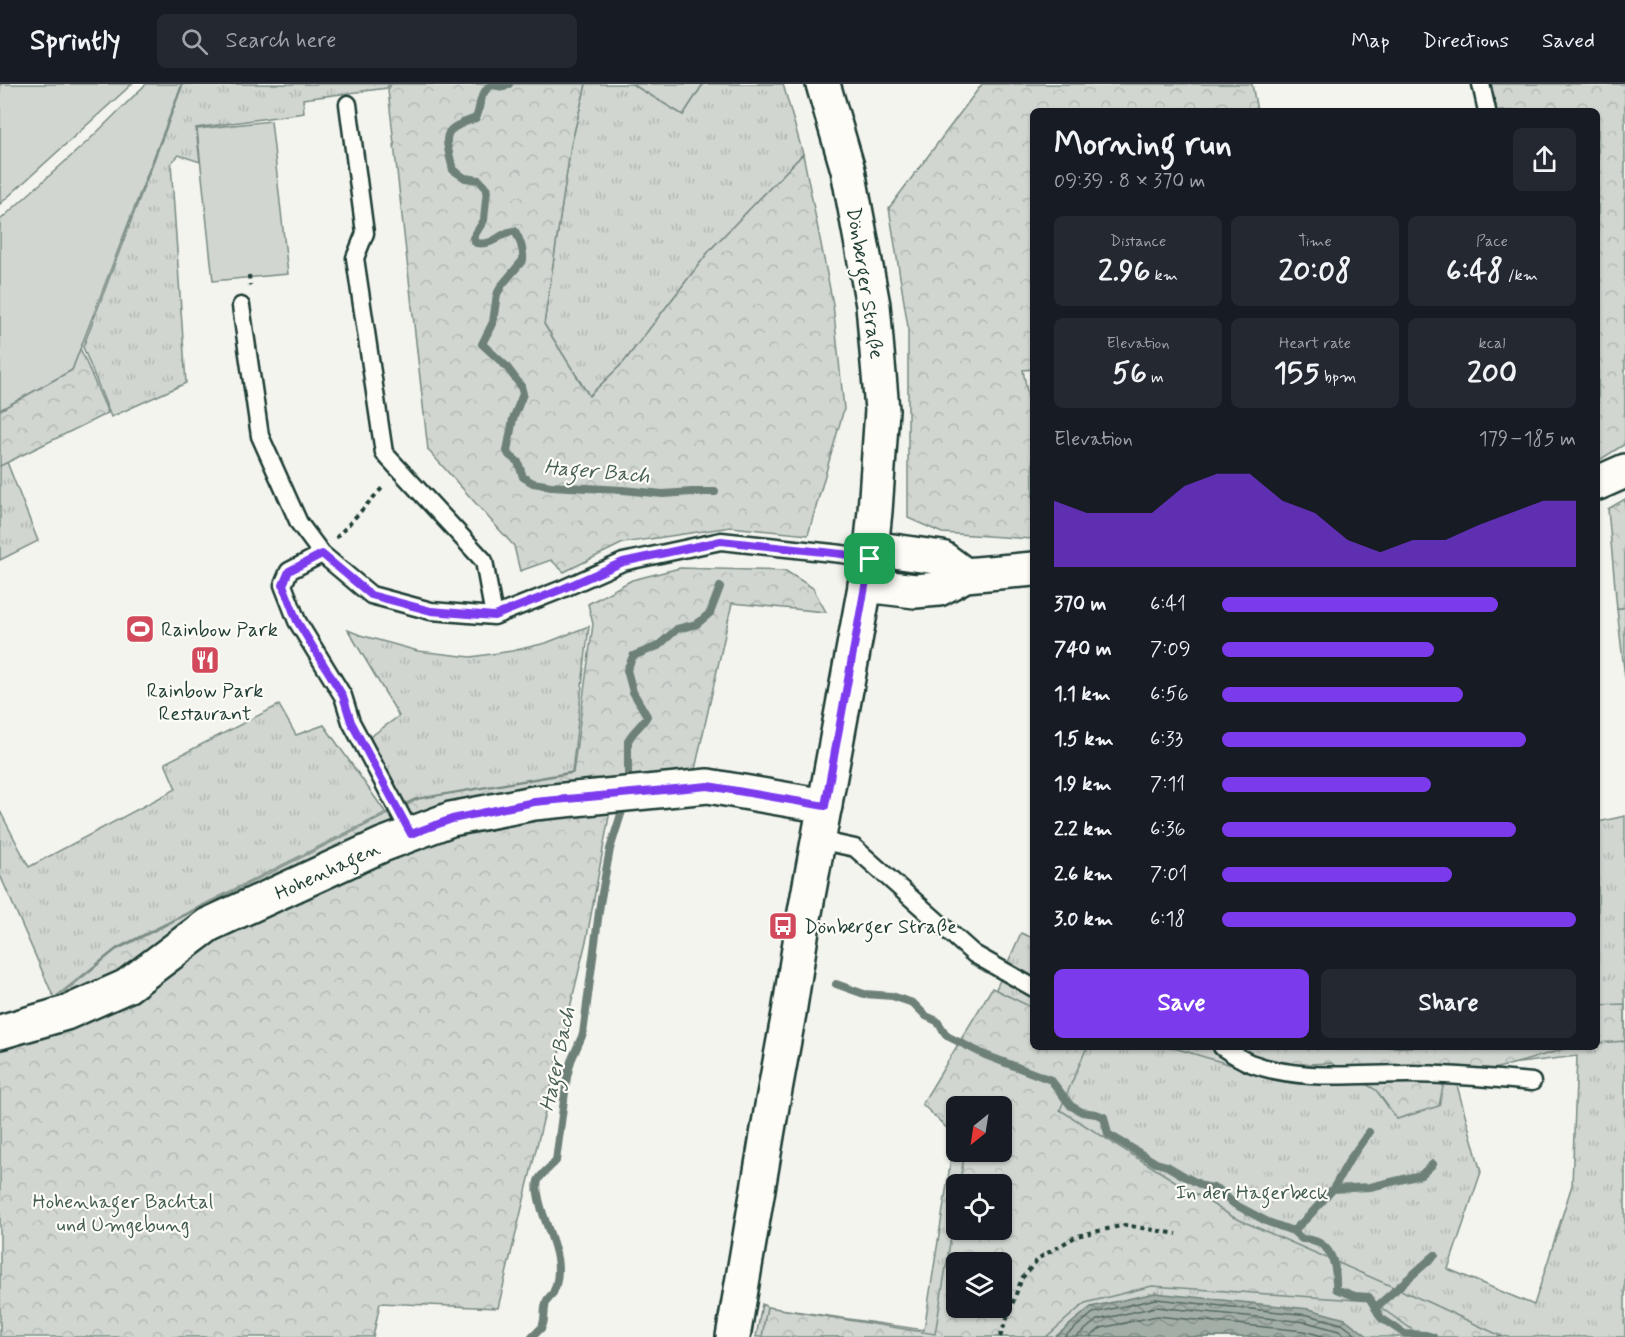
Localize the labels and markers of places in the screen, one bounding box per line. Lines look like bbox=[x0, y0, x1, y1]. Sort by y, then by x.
pin bbox=[844, 533, 895, 584]
sports icon: Rainbow Park bbox=[124, 613, 156, 645]
place label: Rainbow Park bbox=[161, 617, 278, 644]
restaurant icon: Rainbow Park Restaurant bbox=[189, 644, 221, 676]
place label: Rainbow Park Restaurant bbox=[147, 678, 263, 728]
bus stop icon: Dönberger Straße bbox=[767, 910, 799, 942]
place label: Dönberger Straße bbox=[804, 914, 957, 943]

